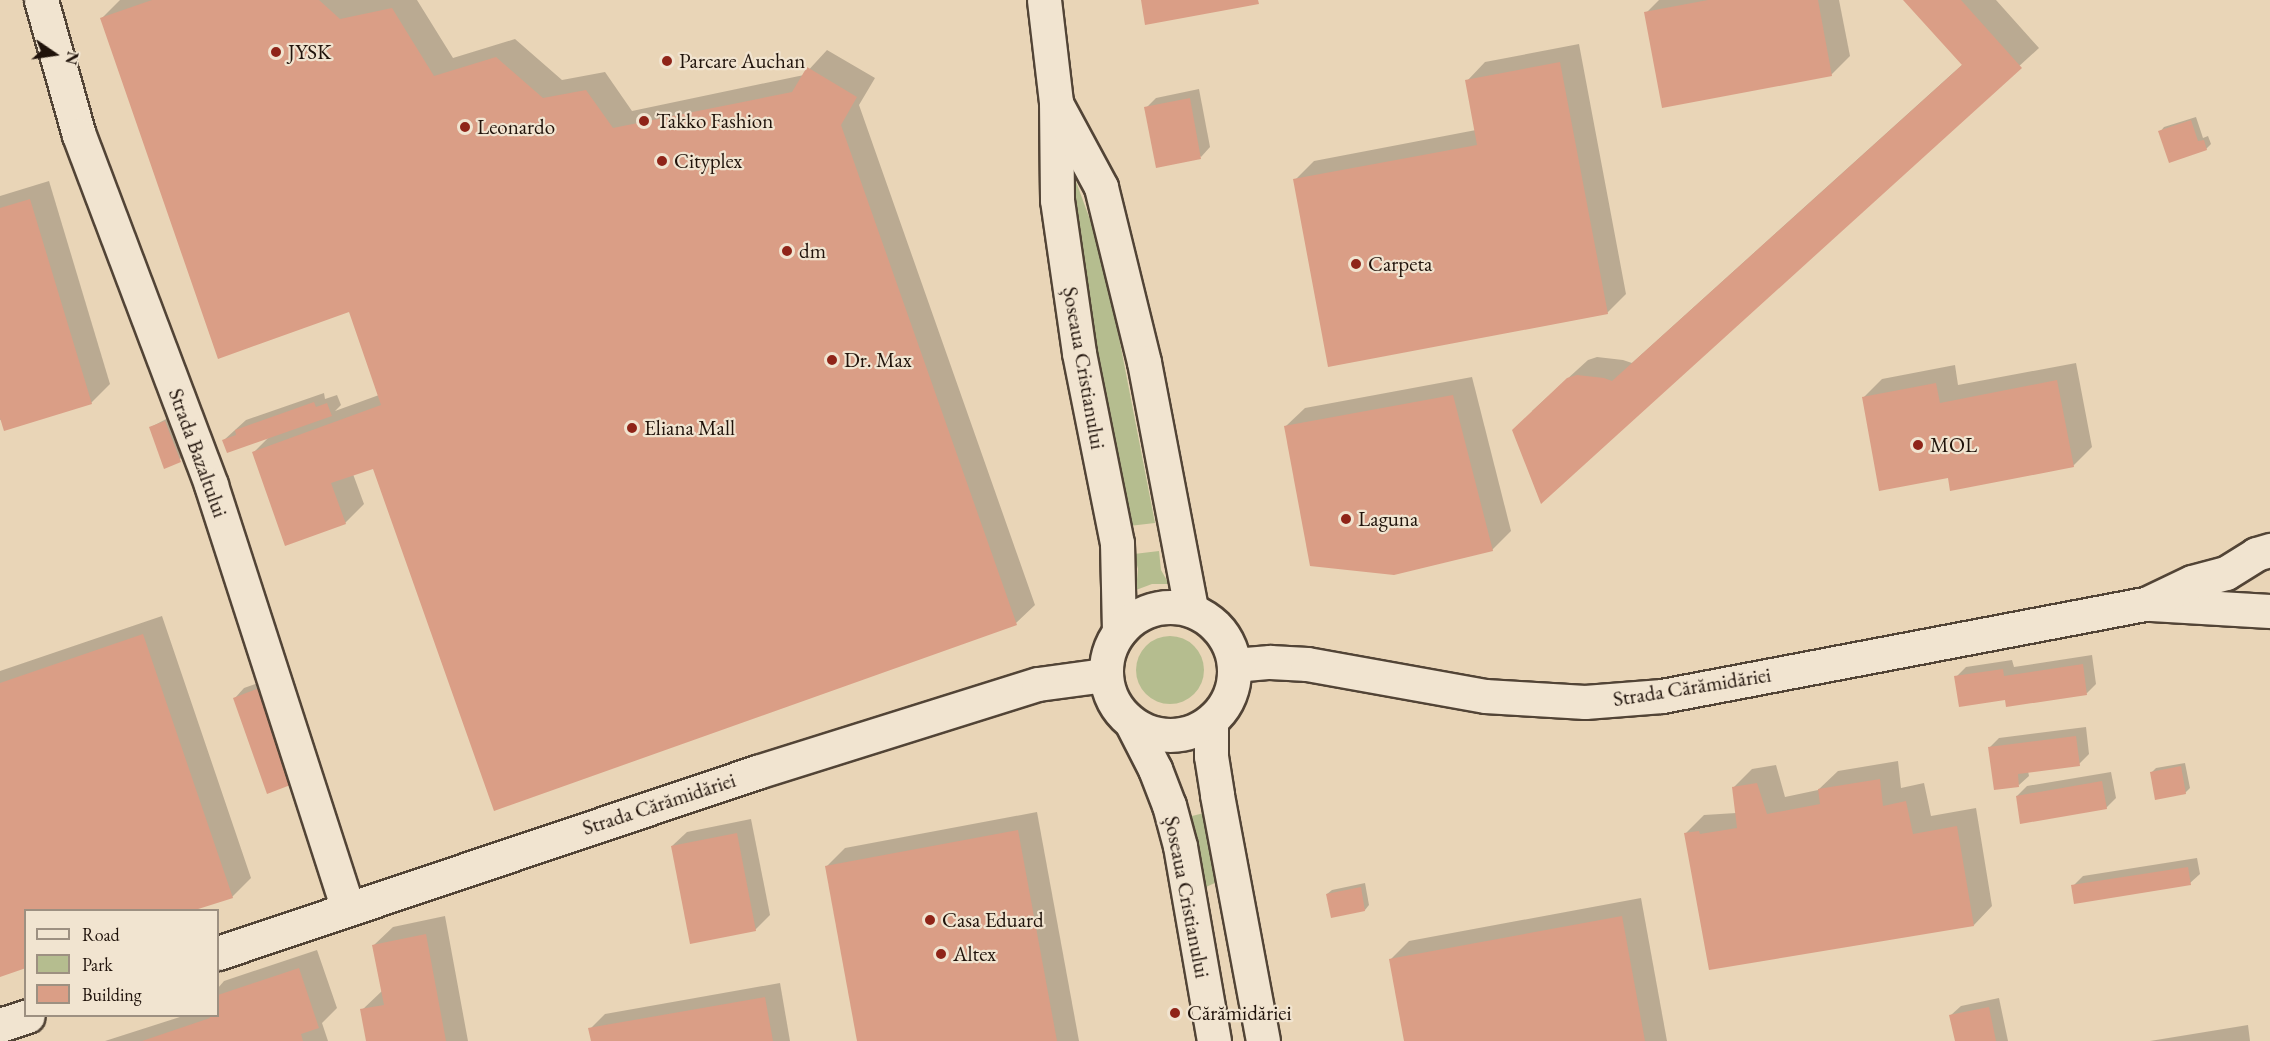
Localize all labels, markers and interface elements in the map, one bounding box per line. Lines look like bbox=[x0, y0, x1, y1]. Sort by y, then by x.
north arrow bbox=[24, 24, 84, 84]
place label: JYSK bbox=[288, 39, 331, 65]
marker: JYSK bbox=[269, 45, 283, 59]
place label: Parcare Auchan bbox=[679, 48, 805, 74]
text: N bbox=[60, 49, 84, 67]
marker: Parcare Auchan bbox=[660, 54, 674, 68]
place label: Takko Fashion bbox=[656, 108, 773, 134]
place label: Leonardo bbox=[477, 114, 555, 140]
marker: Takko Fashion bbox=[637, 114, 651, 128]
marker: Leonardo bbox=[458, 120, 472, 134]
place label: Cityplex bbox=[674, 148, 742, 174]
marker: Cityplex bbox=[655, 154, 669, 168]
place label: dm bbox=[799, 238, 826, 264]
marker: dm bbox=[780, 244, 794, 258]
place label: Carpeta bbox=[1368, 251, 1432, 277]
marker: Carpeta bbox=[1349, 257, 1363, 271]
street label: Șoseaua Cristianului bbox=[1057, 285, 1111, 451]
place label: Dr. Max bbox=[844, 347, 912, 373]
marker: Dr. Max bbox=[825, 353, 839, 367]
street label: Strada Bazaltului bbox=[163, 385, 233, 521]
place label: Eliana Mall bbox=[644, 415, 735, 441]
marker: Eliana Mall bbox=[625, 421, 639, 435]
place label: MOL bbox=[1930, 432, 1977, 458]
marker: MOL bbox=[1911, 438, 1925, 452]
place label: Laguna bbox=[1358, 506, 1418, 532]
marker: Laguna bbox=[1339, 512, 1353, 526]
street label: Strada Cărămidăriei bbox=[1611, 662, 1773, 712]
street label: Strada Cărămidăriei bbox=[579, 767, 739, 841]
street label: Șoseaua Cristianului bbox=[1159, 814, 1215, 980]
place label: Casa Eduard bbox=[942, 907, 1044, 933]
legend bbox=[24, 909, 219, 1017]
marker: Casa Eduard bbox=[923, 913, 937, 927]
text: Road bbox=[82, 923, 120, 946]
place label: Altex bbox=[953, 941, 996, 967]
marker: Altex bbox=[934, 947, 948, 961]
text: Park bbox=[82, 953, 113, 976]
text: Building bbox=[82, 983, 142, 1006]
place label: Cărămidăriei bbox=[1187, 1000, 1292, 1026]
marker: Cărămidăriei bbox=[1168, 1006, 1182, 1020]

